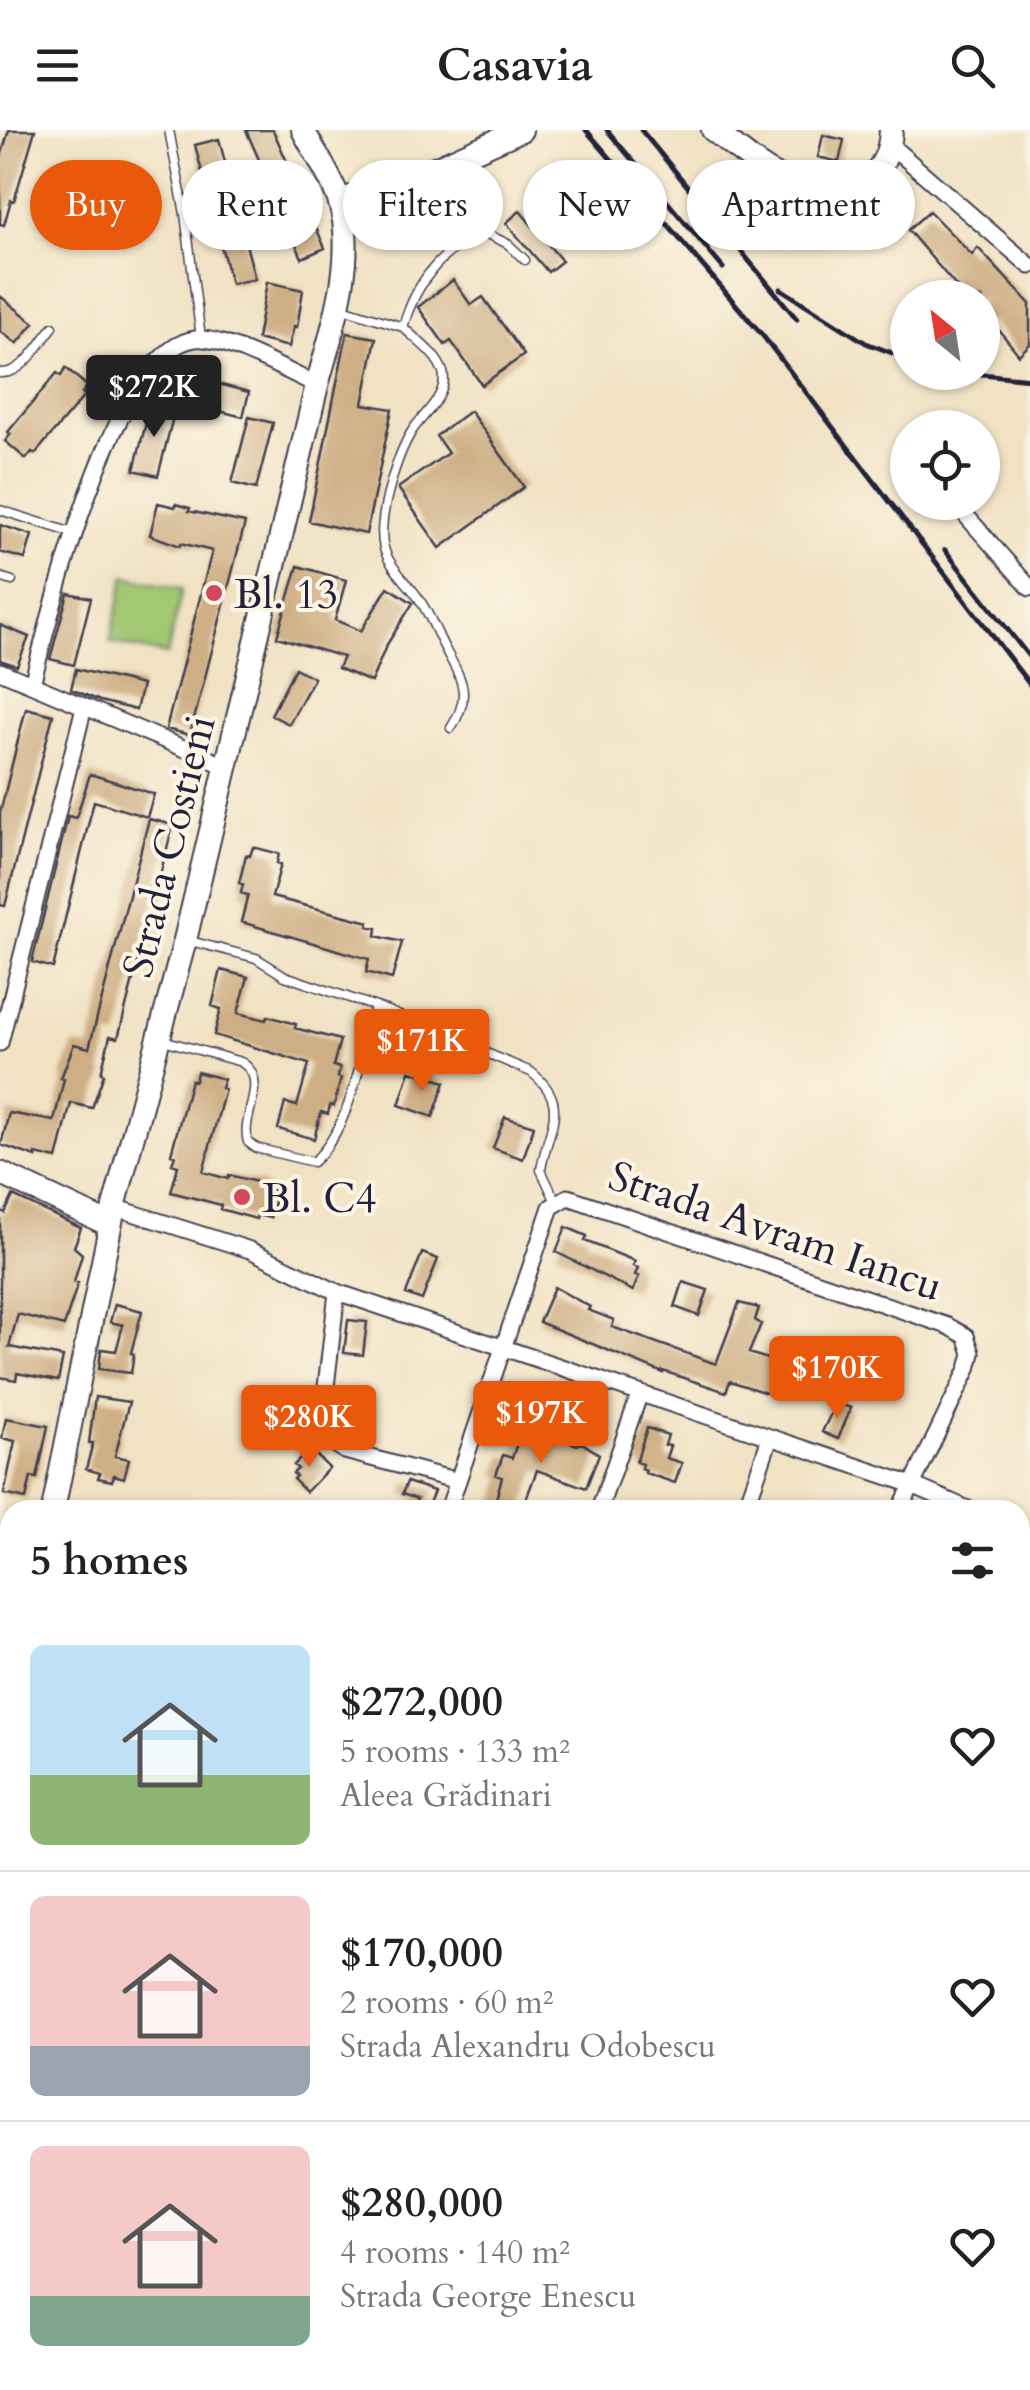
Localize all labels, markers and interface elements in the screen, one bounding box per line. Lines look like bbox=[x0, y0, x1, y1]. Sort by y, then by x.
text: Casavia bbox=[437, 35, 593, 96]
icon: menu bbox=[30, 38, 85, 93]
icon: search bbox=[945, 38, 1000, 93]
chip: Buy bbox=[30, 160, 162, 250]
chip: Rent bbox=[182, 160, 323, 250]
chip: Filters bbox=[343, 160, 503, 250]
chip: New bbox=[523, 160, 667, 250]
chip: Apartment bbox=[687, 160, 915, 250]
north arrow bbox=[890, 280, 1000, 390]
map controls bbox=[890, 280, 1000, 520]
pin: $272K bbox=[84, 355, 224, 440]
text: $272K bbox=[108, 365, 200, 409]
button: locate bbox=[890, 410, 1000, 520]
place label: Bl. 13 bbox=[234, 566, 338, 623]
marker: Bl. 13 bbox=[203, 582, 225, 604]
street label: Strada Costieni bbox=[109, 709, 230, 983]
pin: $171K bbox=[352, 1009, 492, 1094]
text: $171K bbox=[376, 1019, 468, 1063]
street label: Strada Avram Iancu bbox=[601, 1148, 950, 1315]
place label: Bl. C4 bbox=[262, 1170, 377, 1227]
marker: Bl. C4 bbox=[231, 1186, 253, 1208]
pin: $170K bbox=[767, 1336, 907, 1421]
text: $170K bbox=[791, 1346, 883, 1390]
pin: $197K bbox=[471, 1381, 611, 1466]
pin: $280K bbox=[239, 1385, 379, 1470]
text: $197K bbox=[495, 1391, 587, 1435]
text: $280K bbox=[263, 1395, 355, 1439]
text: 5 homes bbox=[30, 1532, 188, 1589]
icon: filters bbox=[945, 1533, 1000, 1588]
text: $272,000 bbox=[340, 1673, 503, 1730]
icon: home bbox=[110, 1685, 230, 1805]
icon: heart bbox=[945, 1718, 1000, 1773]
text: 5 rooms · 133 m² bbox=[340, 1730, 570, 1774]
text: Aleea Grădinari bbox=[340, 1774, 552, 1818]
text: $170,000 bbox=[340, 1924, 503, 1981]
icon: home bbox=[110, 1936, 230, 2056]
icon: heart bbox=[945, 1969, 1000, 2024]
text: 2 rooms · 60 m² bbox=[340, 1981, 553, 2025]
text: Strada Alexandru Odobescu bbox=[340, 2025, 716, 2069]
text: $280,000 bbox=[340, 2174, 503, 2231]
icon: home bbox=[110, 2186, 230, 2306]
icon: heart bbox=[945, 2219, 1000, 2274]
text: 4 rooms · 140 m² bbox=[340, 2231, 570, 2275]
text: Strada George Enescu bbox=[340, 2275, 636, 2319]

